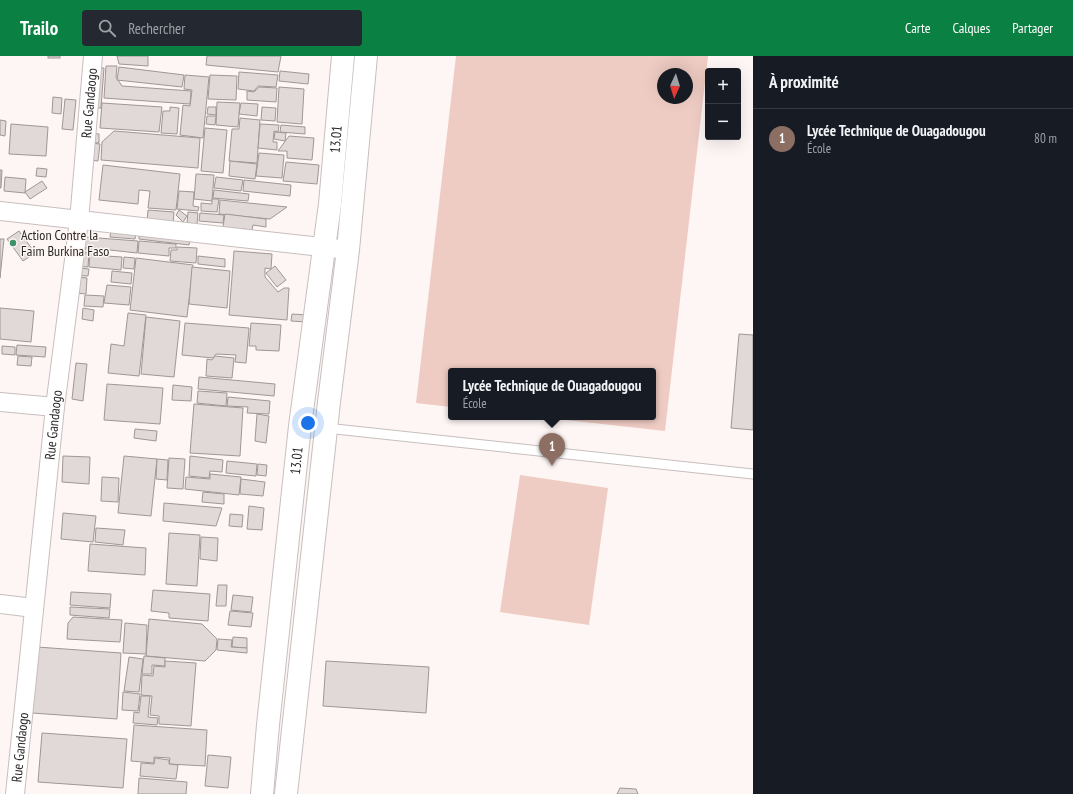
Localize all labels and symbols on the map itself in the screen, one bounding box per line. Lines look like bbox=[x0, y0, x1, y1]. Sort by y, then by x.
street label: Rue Gandaogo bbox=[77, 67, 101, 139]
north arrow bbox=[657, 68, 693, 104]
street label: 13.01 bbox=[326, 125, 346, 154]
place label: Action Contre la Faim Burkina Faso bbox=[21, 226, 109, 260]
marker: Action Contre la Faim Burkina Faso bbox=[8, 238, 18, 248]
street label: Rue Gandaogo bbox=[41, 389, 66, 461]
your location bbox=[298, 413, 318, 433]
pin: 1 bbox=[539, 433, 565, 466]
street label: 13.01 bbox=[286, 446, 307, 476]
street label: Rue Gandaogo bbox=[7, 711, 32, 783]

